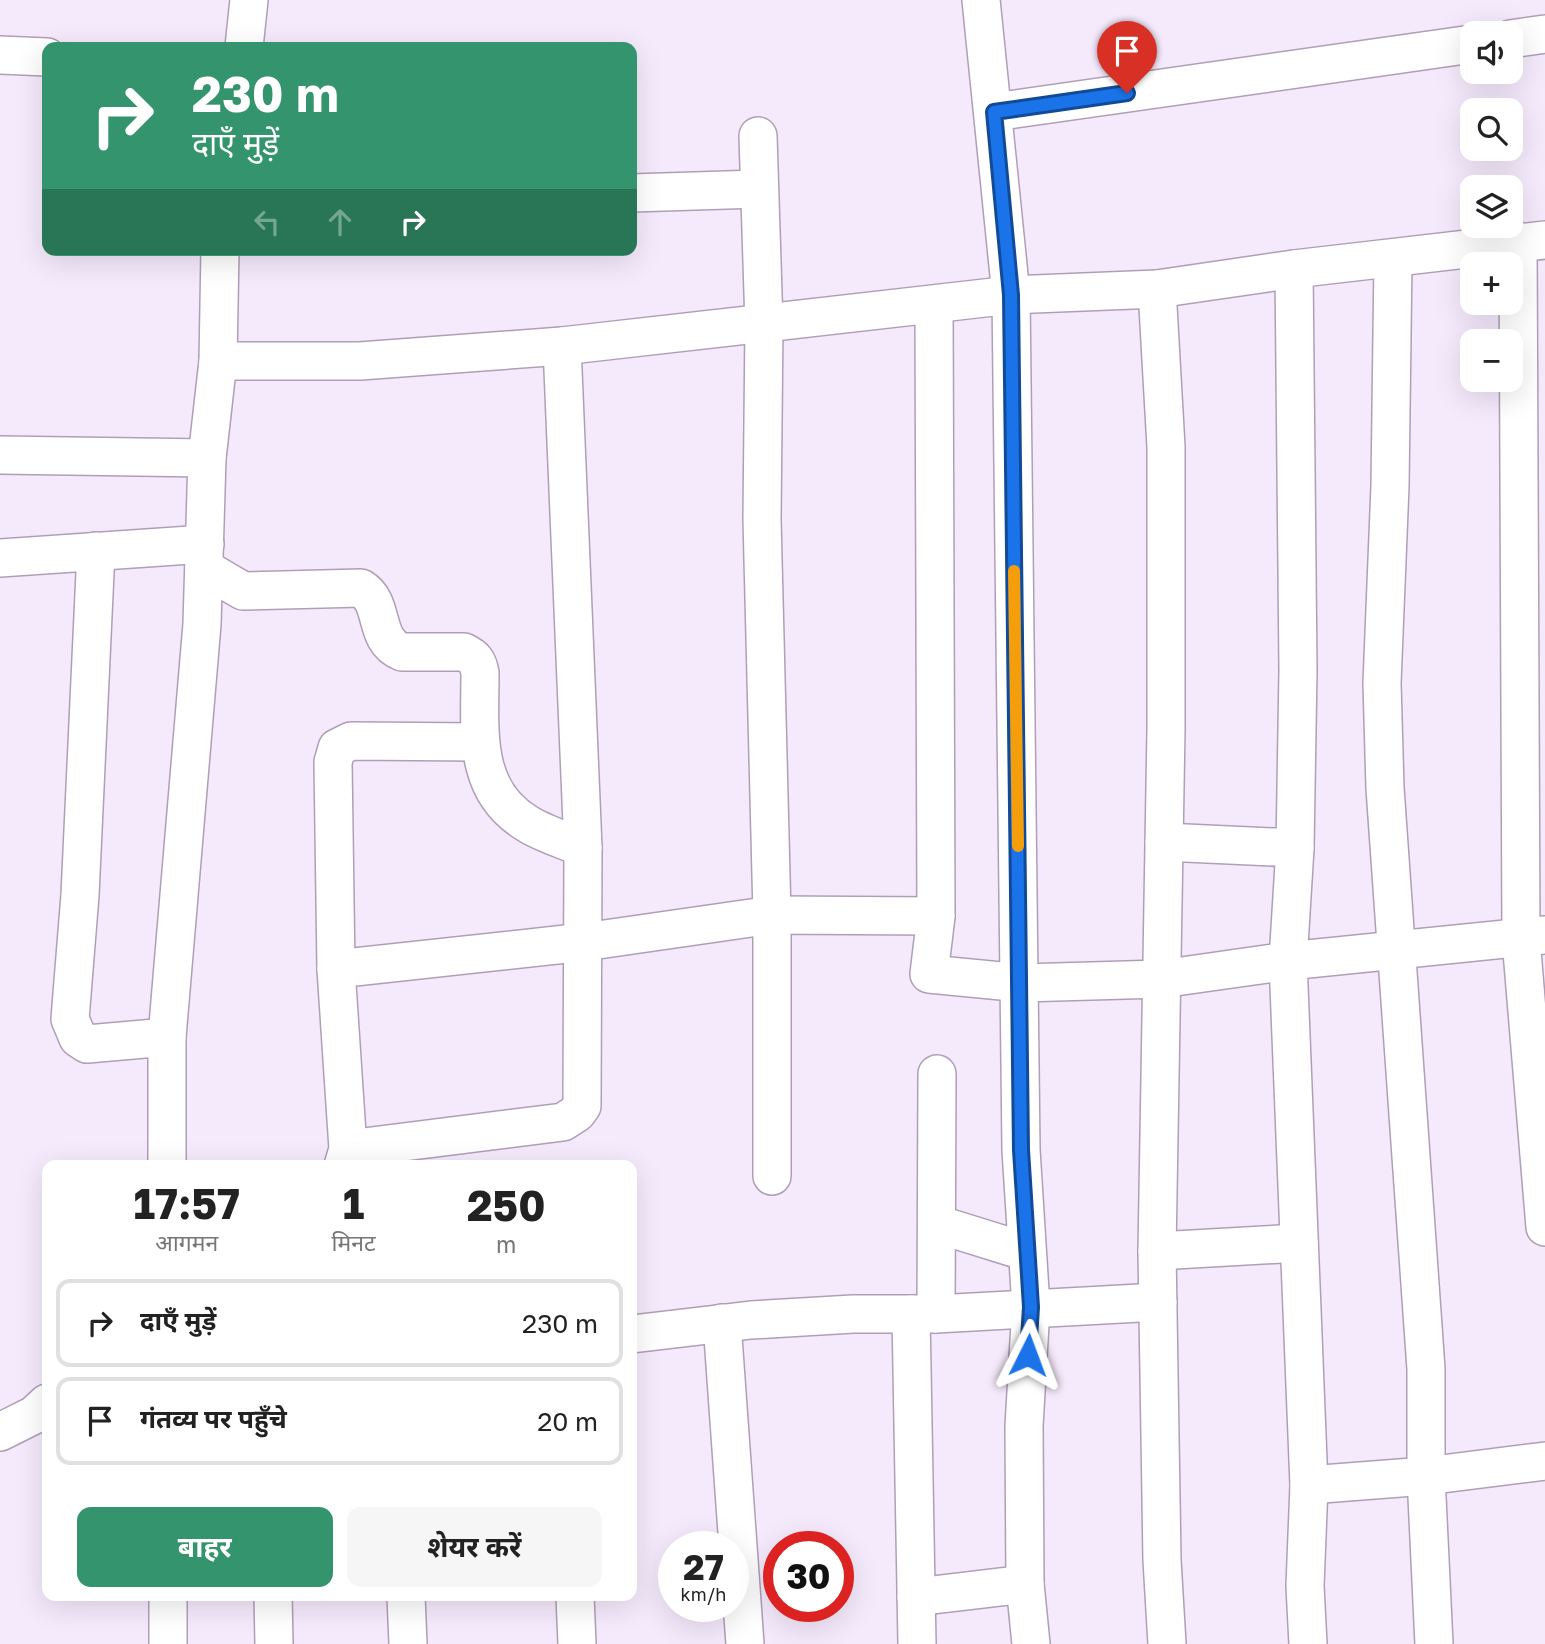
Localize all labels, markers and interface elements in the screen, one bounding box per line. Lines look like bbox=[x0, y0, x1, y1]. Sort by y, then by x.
pin bbox=[1097, 21, 1157, 93]
map controls bbox=[1460, 21, 1523, 392]
button: sound bbox=[1460, 21, 1523, 84]
icon: arrive bbox=[1108, 32, 1146, 70]
text: 230 m bbox=[192, 64, 339, 123]
icon: right bbox=[77, 70, 168, 161]
button: search bbox=[1460, 98, 1523, 161]
text: दाएँ मुड़ें bbox=[192, 124, 279, 162]
button: layers bbox=[1460, 175, 1523, 238]
icon: left bbox=[248, 203, 286, 241]
icon: ahead bbox=[321, 203, 359, 241]
icon: right bbox=[394, 203, 432, 241]
button: + bbox=[1460, 252, 1523, 315]
button: − bbox=[1460, 329, 1523, 392]
text: 17:57 bbox=[133, 1178, 240, 1228]
text: 1 bbox=[343, 1178, 364, 1228]
text: 250 bbox=[467, 1180, 546, 1230]
text: आगमन bbox=[155, 1228, 218, 1256]
text: मिनट bbox=[331, 1228, 376, 1256]
text: m bbox=[496, 1230, 516, 1258]
icon: right bbox=[81, 1304, 119, 1342]
text: दाएँ मुड़ें bbox=[140, 1305, 216, 1336]
text: 230 m bbox=[522, 1308, 598, 1339]
position arrow bbox=[991, 1318, 1065, 1392]
icon: arrive bbox=[81, 1402, 119, 1440]
text: गंतव्य पर पहुँचे bbox=[140, 1403, 287, 1434]
text: 20 m bbox=[537, 1406, 598, 1437]
button: बाहर bbox=[77, 1507, 333, 1587]
button: शेयर करें bbox=[347, 1507, 602, 1587]
speed limit sign: 30 bbox=[763, 1531, 854, 1622]
text: 27 bbox=[683, 1546, 724, 1588]
text: km/h bbox=[681, 1583, 726, 1605]

